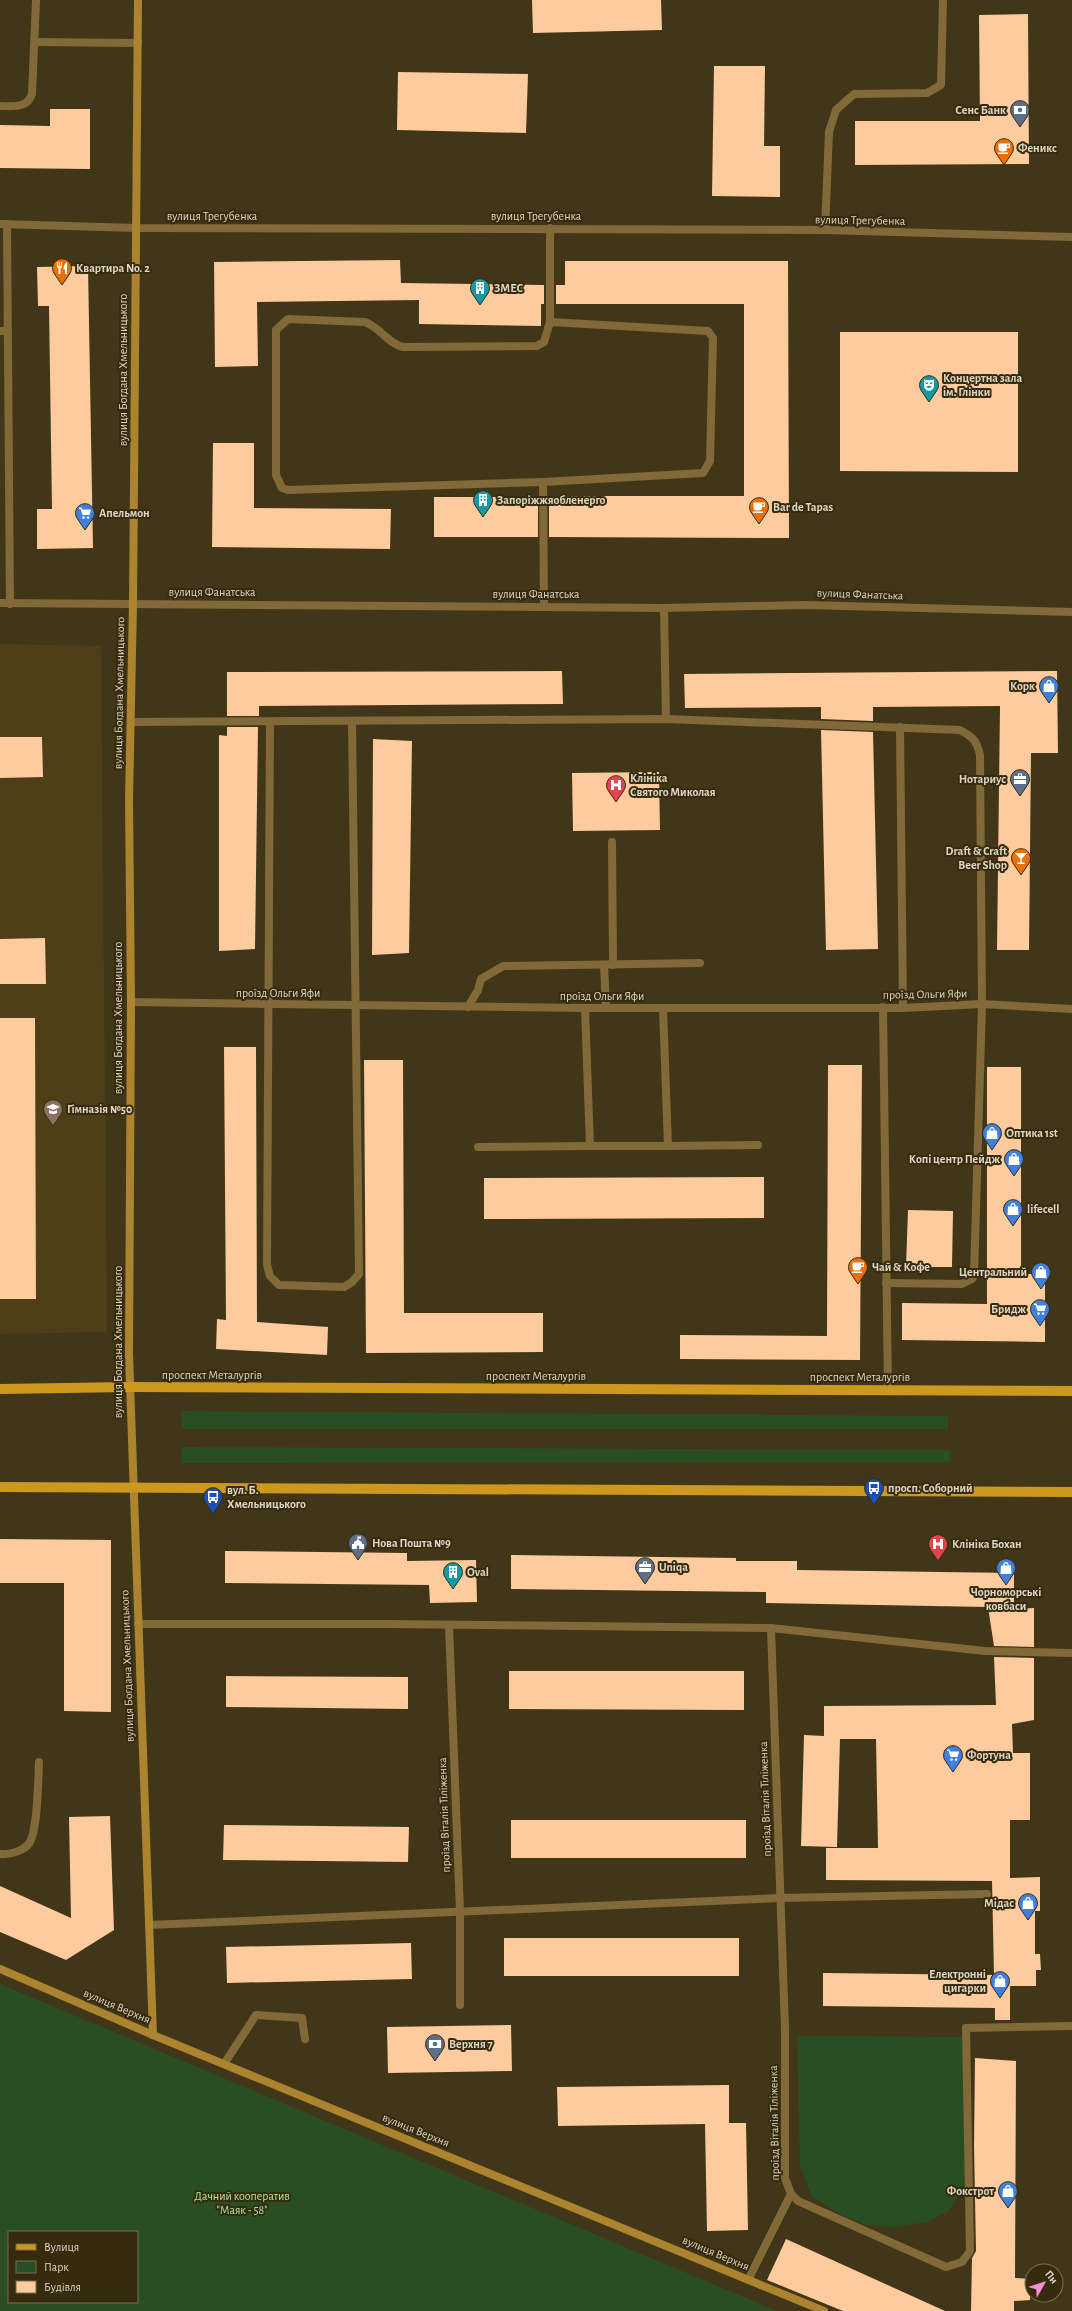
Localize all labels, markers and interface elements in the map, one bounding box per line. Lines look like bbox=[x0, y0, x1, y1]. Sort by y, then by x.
bank icon: Сенс Банк bbox=[1009, 99, 1031, 127]
place label: Сенс Банк bbox=[955, 104, 1006, 116]
cafe icon: Феникс bbox=[993, 137, 1015, 165]
place label: Феникс bbox=[1018, 142, 1057, 154]
street label: вулиця Трегубенка bbox=[167, 210, 258, 223]
street label: вулиця Трегубенка bbox=[491, 210, 582, 223]
street label: вулиця Трегубенка bbox=[815, 213, 906, 228]
restaurant icon: Квартира No. 2 bbox=[51, 257, 73, 285]
place label: Квартира No. 2 bbox=[76, 262, 150, 274]
building icon: ЗМЕС bbox=[469, 277, 491, 305]
place label: ЗМЕС bbox=[494, 282, 524, 294]
street label: вулиця Богдана Хмельницького bbox=[117, 294, 130, 446]
place label: Концертна зала ім. Глінки bbox=[943, 372, 1023, 398]
theatre icon: Концертна зала ім. Глінки bbox=[918, 374, 940, 402]
building icon: Запоріжжяобленерго bbox=[472, 489, 494, 517]
place label: Запоріжжяобленерго bbox=[497, 494, 606, 506]
cafe icon: Bar de Tapas bbox=[748, 496, 770, 524]
place label: Bar de Tapas bbox=[773, 501, 833, 513]
supermarket icon: Апельмон bbox=[74, 502, 96, 530]
place label: Апельмон bbox=[99, 507, 150, 519]
street label: вулиця Фанатська bbox=[169, 586, 256, 599]
street label: вулиця Фанатська bbox=[816, 586, 904, 603]
street label: вулиця Фанатська bbox=[493, 588, 580, 601]
street label: вулиця Богдана Хмельницького bbox=[112, 617, 127, 769]
shop icon: Корк bbox=[1038, 675, 1060, 703]
place label: Корк bbox=[1010, 680, 1035, 692]
office icon: Нотариус bbox=[1009, 768, 1031, 796]
place label: Клініка Святого Миколая bbox=[630, 772, 716, 798]
place label: Нотариус bbox=[959, 773, 1006, 786]
hospital icon: Клініка Святого Миколая bbox=[605, 774, 627, 802]
place label: Draft & Craft Beer Shop bbox=[946, 845, 1007, 871]
bar icon: Draft & Craft Beer Shop bbox=[1010, 847, 1032, 875]
street label: вулиця Богдана Хмельницького bbox=[112, 942, 125, 1094]
street label: проїзд Ольги Яфи bbox=[236, 987, 320, 999]
street label: проїзд Ольги Яфи bbox=[883, 987, 967, 1001]
street label: проїзд Ольги Яфи bbox=[560, 990, 644, 1002]
school or university icon: Гімназія №50 bbox=[42, 1098, 64, 1126]
place label: Гімназія №50 bbox=[67, 1103, 132, 1115]
shop icon: Оптика 1st bbox=[981, 1122, 1003, 1150]
place label: Оптика 1st bbox=[1006, 1127, 1058, 1139]
shop icon: Копі центр Пейдж bbox=[1003, 1148, 1025, 1176]
place label: Копі центр Пейдж bbox=[909, 1153, 1000, 1165]
shop icon: lifecell bbox=[1002, 1198, 1024, 1226]
place label: lifecell bbox=[1027, 1203, 1059, 1215]
cafe icon: Чай & Кофе bbox=[847, 1256, 869, 1284]
place label: Чай & Кофе bbox=[872, 1261, 930, 1273]
shop icon: Центральний bbox=[1030, 1261, 1052, 1289]
street label: вулиця Богдана Хмельницького bbox=[112, 1266, 125, 1418]
place label: Центральний bbox=[959, 1266, 1027, 1278]
supermarket icon: Бридж bbox=[1029, 1298, 1051, 1326]
place label: Бридж bbox=[991, 1303, 1026, 1315]
street label: проспект Металургів bbox=[162, 1369, 263, 1382]
street label: проспект Металургів bbox=[486, 1370, 587, 1383]
street label: проспект Металургів bbox=[810, 1371, 911, 1384]
bus stop icon: просп. Соборний bbox=[863, 1477, 885, 1505]
place label: просп. Соборний bbox=[888, 1482, 973, 1494]
place label: вул. Б. Хмельницького bbox=[227, 1484, 306, 1510]
bus stop icon: вул. Б. Хмельницького bbox=[202, 1486, 224, 1514]
public building icon: Нова Пошта №9 bbox=[347, 1532, 369, 1560]
hospital icon: Клініка Бохан bbox=[927, 1533, 949, 1561]
place label: Нова Пошта №9 bbox=[372, 1537, 451, 1549]
place label: Клініка Бохан bbox=[952, 1538, 1022, 1550]
office icon: Uniqa bbox=[634, 1556, 656, 1584]
shop icon: Чорноморські ковбаси bbox=[995, 1557, 1017, 1585]
building icon: Oval bbox=[442, 1561, 464, 1589]
place label: Uniqa bbox=[659, 1561, 688, 1573]
place label: Oval bbox=[467, 1566, 489, 1578]
place label: Чорноморські ковбаси bbox=[971, 1586, 1041, 1612]
street label: вулиця Богдана Хмельницького bbox=[118, 1589, 137, 1742]
street label: проїзд Віталія Тіліженка bbox=[757, 1741, 773, 1857]
supermarket icon: Фортуна bbox=[942, 1744, 964, 1772]
place label: Фортуна bbox=[967, 1749, 1011, 1762]
street label: проїзд Віталія Тіліженка bbox=[436, 1757, 452, 1873]
shop icon: Мідас bbox=[1017, 1892, 1039, 1920]
place label: Мідас bbox=[984, 1897, 1014, 1909]
place label: Електронні цигарки bbox=[929, 1968, 986, 1994]
shop icon: Електронні цигарки bbox=[989, 1970, 1011, 1998]
street label: вулиця Верхня bbox=[81, 1987, 152, 2026]
bank icon: Верхня 7 bbox=[424, 2033, 446, 2061]
place label: Верхня 7 bbox=[449, 2038, 493, 2050]
street label: проїзд Віталія Тіліженка bbox=[767, 2065, 781, 2181]
street label: вулиця Верхня bbox=[380, 2111, 451, 2150]
shop icon: Фокстрот bbox=[997, 2180, 1019, 2208]
place label: Фокстрот bbox=[947, 2185, 994, 2197]
park label: Дачний кооператив "Маяк - 58" bbox=[194, 2190, 290, 2216]
legend bbox=[8, 2231, 138, 2303]
street label: вулиця Верхня bbox=[680, 2234, 751, 2273]
text: Вулиця bbox=[44, 2241, 79, 2254]
text: Парк bbox=[44, 2261, 69, 2273]
north arrow bbox=[1024, 2263, 1064, 2303]
text: Пн bbox=[1043, 2268, 1060, 2286]
text: Будівля bbox=[44, 2281, 81, 2294]

